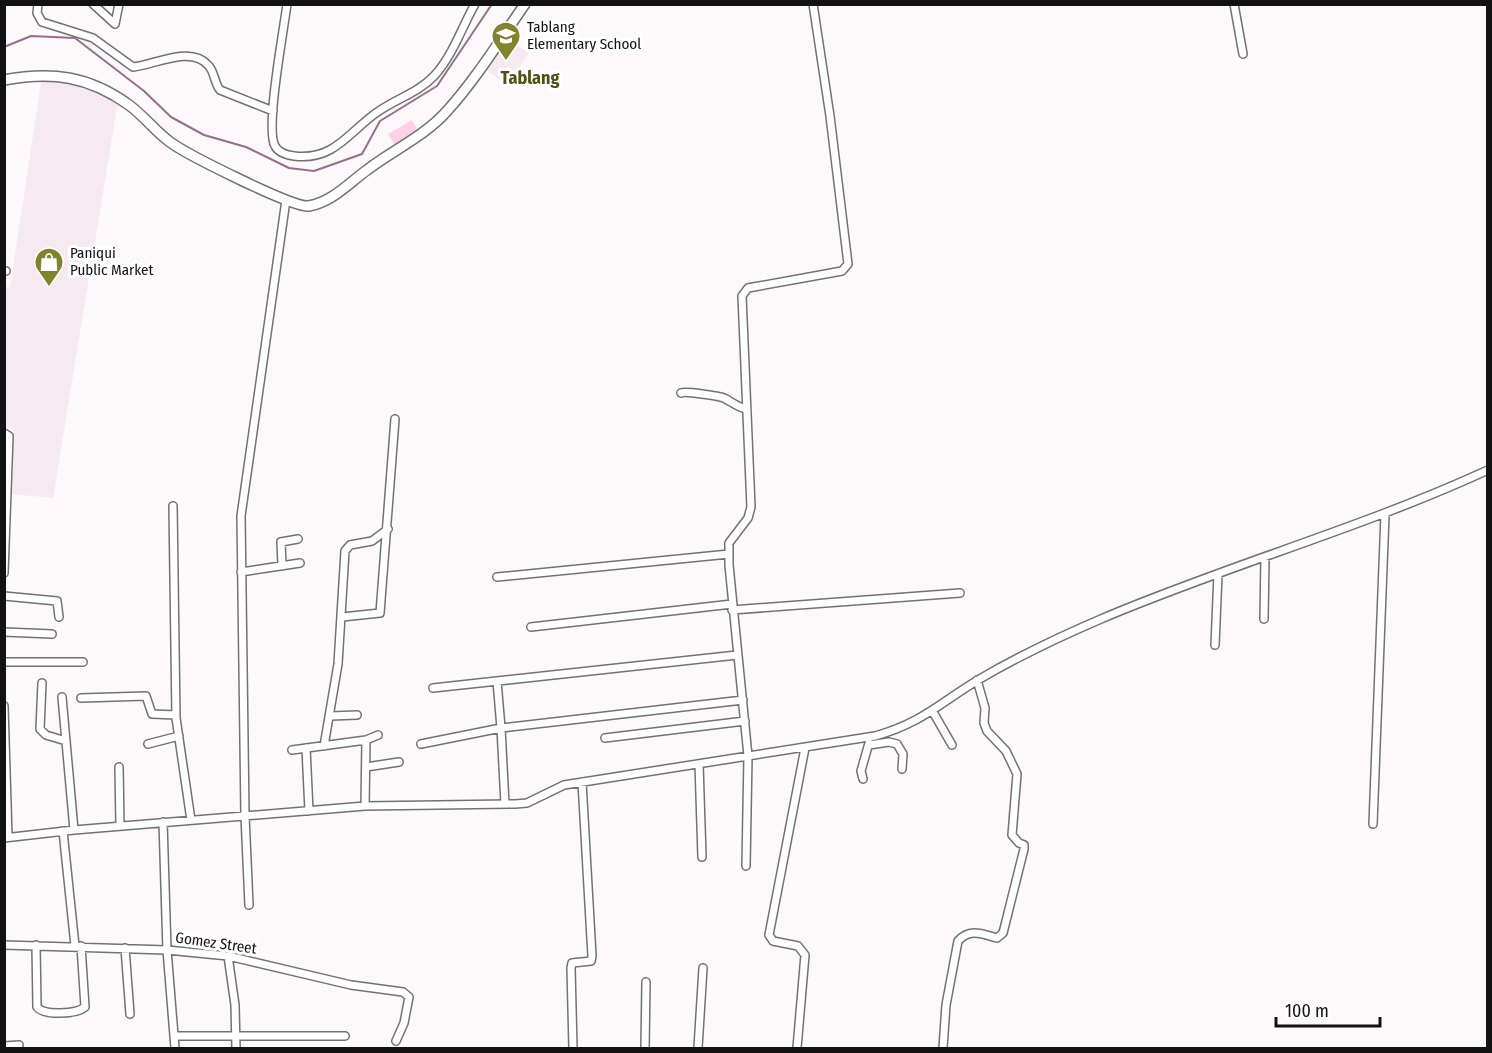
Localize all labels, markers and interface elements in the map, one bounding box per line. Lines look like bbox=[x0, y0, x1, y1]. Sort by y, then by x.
place label: Tablang Elementary School bbox=[527, 18, 641, 53]
school or university icon: Tablang Elementary School bbox=[490, 20, 522, 62]
district label: Tablang bbox=[501, 67, 559, 89]
place label: Paniqui Public Market bbox=[70, 244, 154, 279]
shop icon: Paniqui Public Market bbox=[33, 246, 65, 288]
street label: Gomez Street bbox=[174, 928, 258, 958]
scale bar bbox=[1276, 990, 1380, 1028]
text: 100 m bbox=[1285, 1000, 1329, 1022]

